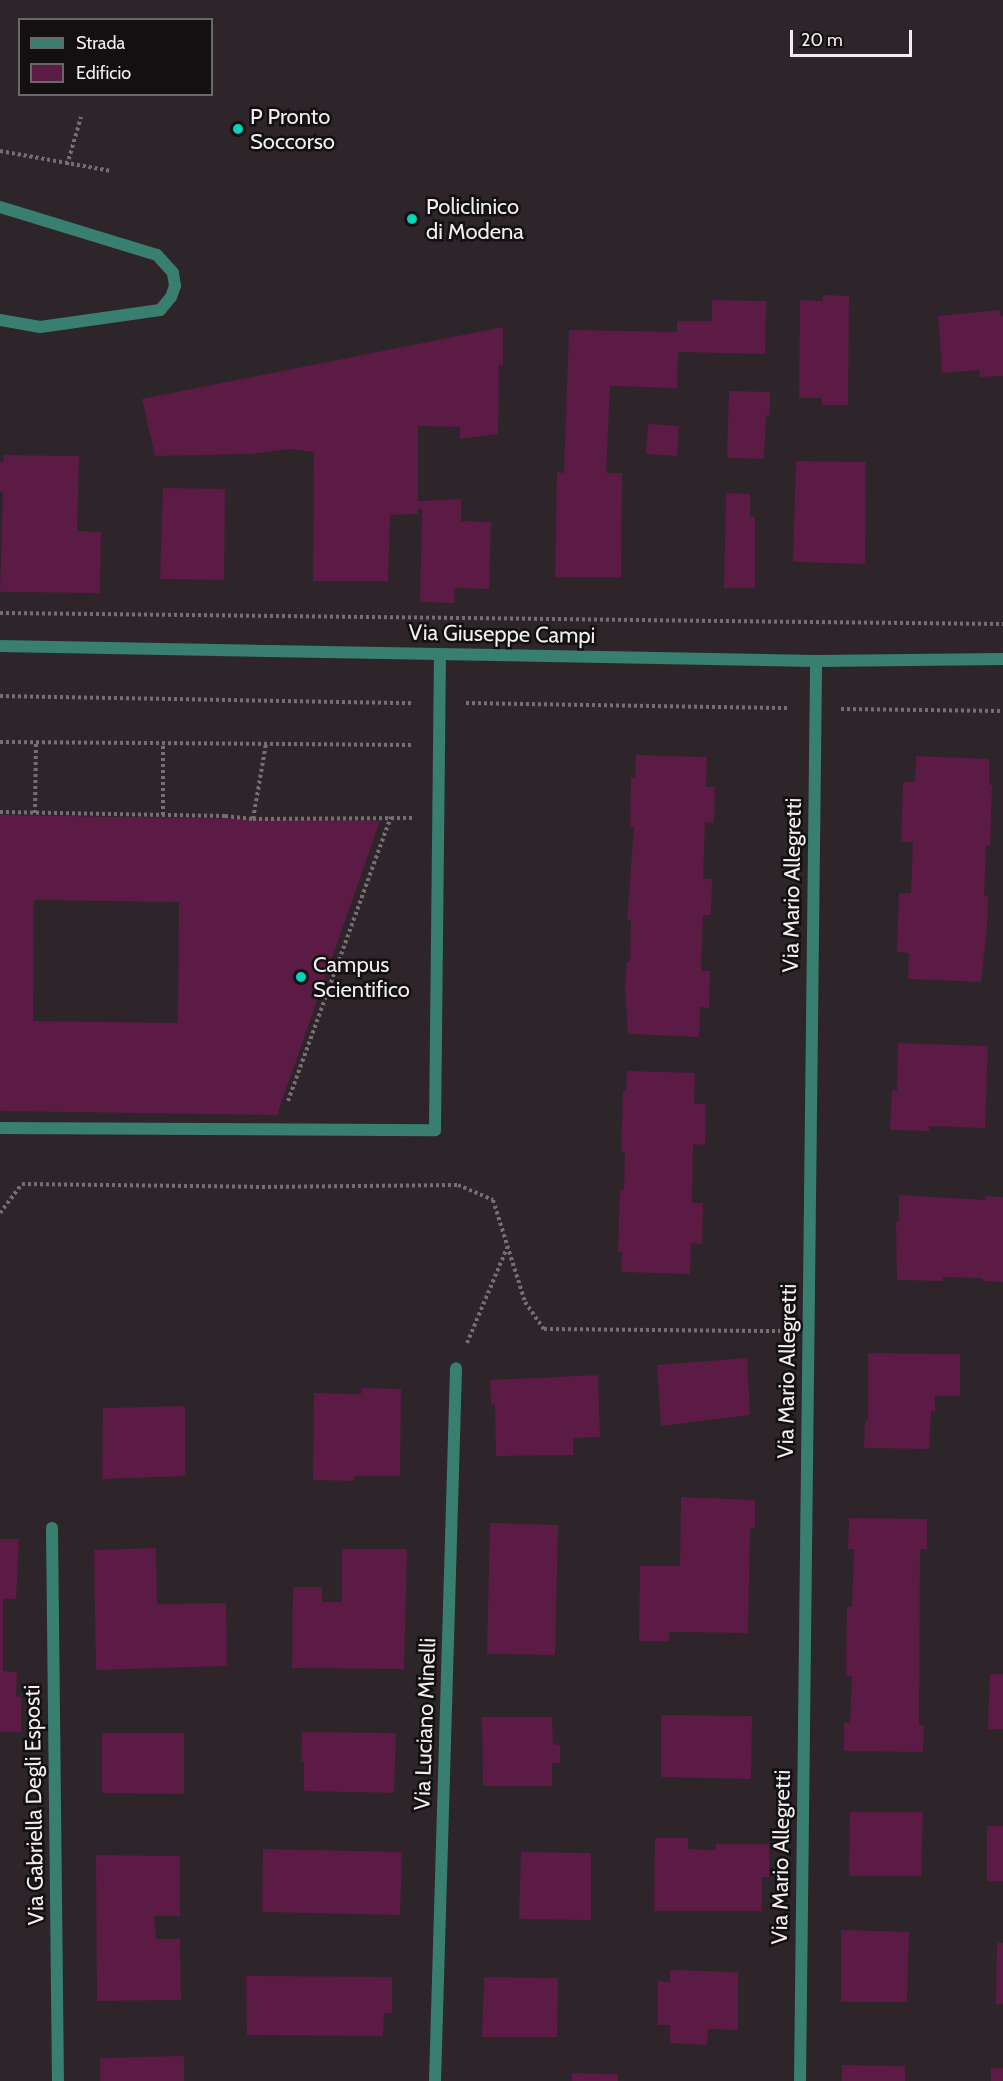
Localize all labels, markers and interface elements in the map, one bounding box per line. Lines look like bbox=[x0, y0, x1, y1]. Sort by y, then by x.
legend bbox=[18, 18, 213, 96]
scale bar bbox=[793, 18, 914, 56]
text: 20 m bbox=[801, 29, 843, 51]
text: Strada bbox=[76, 32, 125, 54]
text: Edificio bbox=[76, 62, 131, 84]
place label: P Pronto Soccorso bbox=[250, 103, 335, 154]
marker: P Pronto Soccorso bbox=[231, 122, 245, 136]
place label: Policlinico di Modena bbox=[426, 193, 524, 244]
marker: Policlinico di Modena bbox=[403, 210, 421, 228]
street label: Via Giuseppe Campi bbox=[408, 619, 596, 649]
street label: Via Mario Allegretti bbox=[777, 797, 807, 973]
place label: Campus Scientifico bbox=[313, 951, 410, 1002]
marker: Campus Scientifico bbox=[294, 970, 308, 984]
street label: Via Mario Allegretti bbox=[772, 1283, 802, 1459]
street label: Via Luciano Minelli bbox=[409, 1637, 441, 1811]
street label: Via Gabriella Degli Esposti bbox=[19, 1685, 49, 1925]
street label: Via Mario Allegretti bbox=[766, 1769, 796, 1945]

